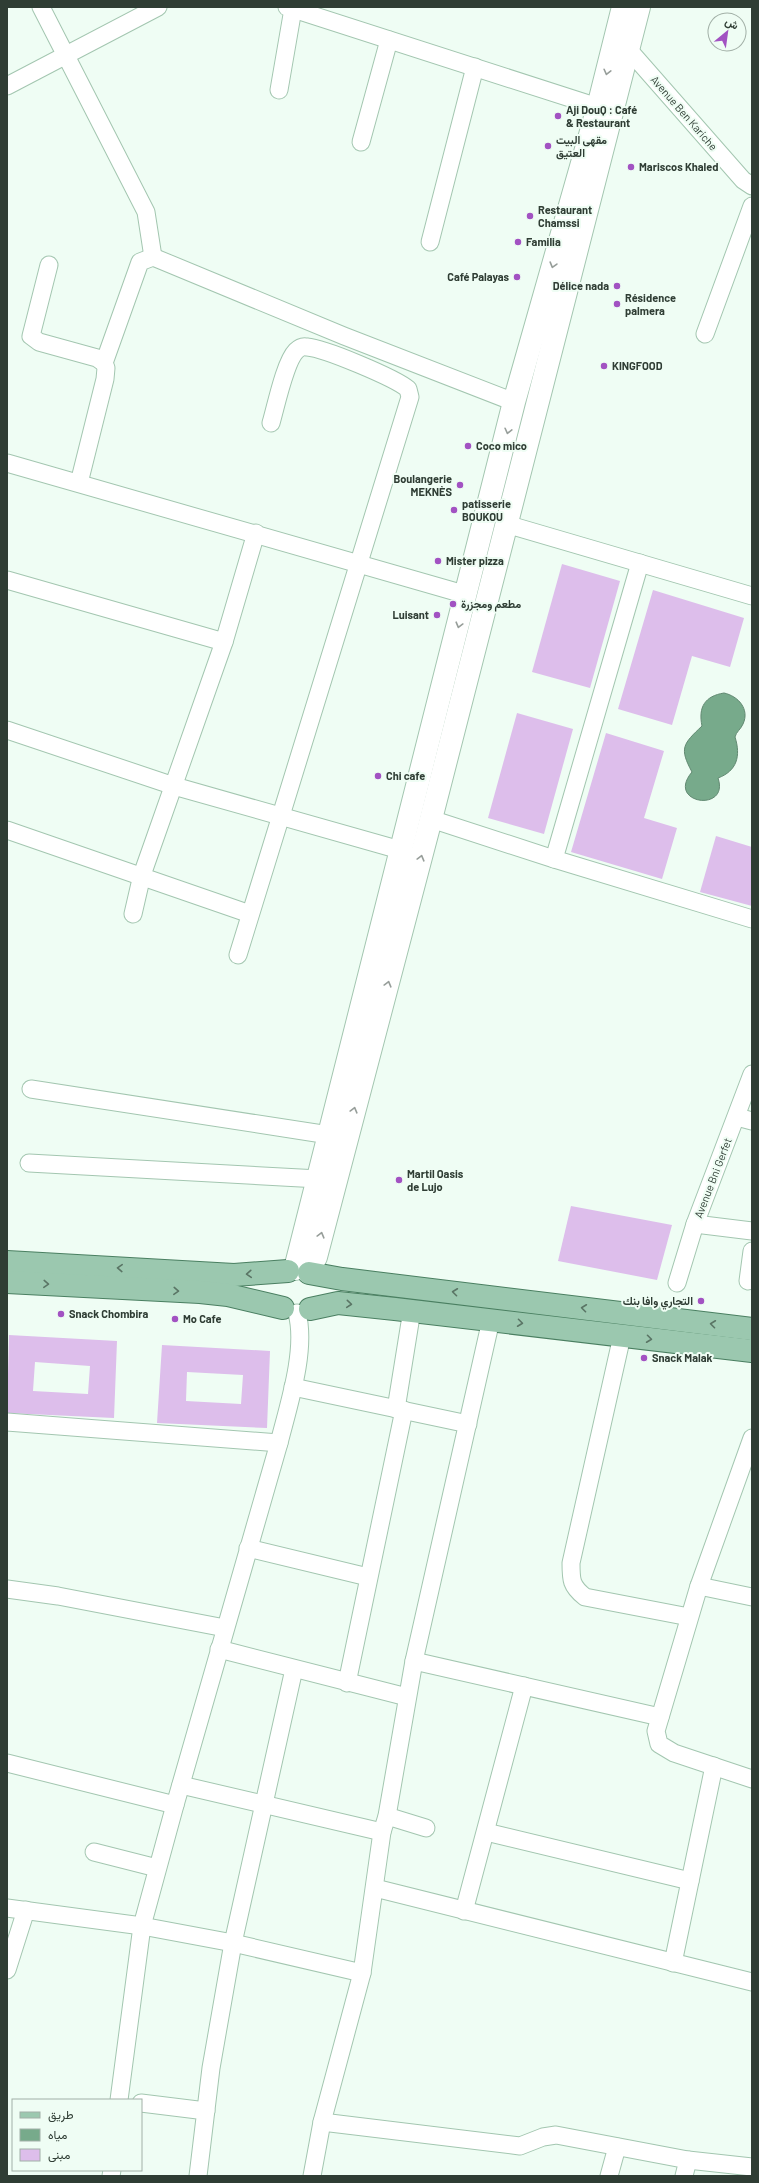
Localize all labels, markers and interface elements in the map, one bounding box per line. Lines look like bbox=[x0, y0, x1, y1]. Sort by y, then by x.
north arrow bbox=[707, 12, 747, 52]
text: ش bbox=[723, 14, 741, 33]
one-way arrow bbox=[603, 69, 611, 75]
street label: Avenue Ben Kariche bbox=[648, 73, 720, 153]
place label: Aji DouQ : Café & Restaurant bbox=[566, 103, 637, 129]
marker: Aji DouQ : Café & Restaurant bbox=[553, 111, 563, 121]
place label: مقهى البيت العتيق bbox=[556, 133, 607, 160]
marker: مقهى البيت العتيق bbox=[543, 141, 553, 151]
place label: Mariscos Khaled bbox=[639, 160, 719, 173]
marker: Mariscos Khaled bbox=[626, 162, 636, 172]
place label: Restaurant Chamssi bbox=[538, 203, 592, 229]
marker: Restaurant Chamssi bbox=[525, 211, 535, 221]
place label: Familia bbox=[526, 235, 561, 248]
marker: Familia bbox=[513, 237, 523, 247]
one-way arrow bbox=[549, 261, 558, 268]
place label: Café Palayas bbox=[447, 270, 509, 283]
marker: Café Palayas bbox=[512, 272, 522, 282]
place label: Délice nada bbox=[553, 279, 609, 292]
marker: Délice nada bbox=[612, 281, 622, 291]
place label: Résidence palmera bbox=[625, 291, 676, 317]
marker: Résidence palmera bbox=[612, 299, 622, 309]
place label: KINGFOOD bbox=[612, 359, 663, 372]
marker: KINGFOOD bbox=[599, 361, 609, 371]
one-way arrow bbox=[504, 427, 512, 434]
place label: Coco mico bbox=[476, 439, 527, 452]
marker: Coco mico bbox=[463, 441, 473, 451]
place label: Boulangerie MEKNÈS bbox=[393, 472, 452, 498]
marker: Boulangerie MEKNÈS bbox=[455, 480, 465, 490]
place label: patisserie BOUKOU bbox=[462, 497, 511, 523]
marker: patisserie BOUKOU bbox=[449, 505, 459, 515]
place label: Mister pizza bbox=[446, 554, 504, 567]
marker: Mister pizza bbox=[433, 556, 443, 566]
place label: مطعم ومجزرة bbox=[461, 597, 521, 612]
marker: مطعم ومجزرة bbox=[448, 599, 458, 609]
place label: Luisant bbox=[392, 608, 429, 621]
marker: Luisant bbox=[432, 610, 442, 620]
one-way arrow bbox=[456, 621, 464, 628]
place label: Chi cafe bbox=[386, 769, 425, 782]
marker: Chi cafe bbox=[373, 771, 383, 781]
one-way arrow bbox=[416, 855, 424, 861]
one-way arrow bbox=[383, 981, 391, 987]
one-way arrow bbox=[350, 1106, 358, 1113]
street label: Avenue Bni Gerfet bbox=[691, 1136, 734, 1220]
place label: Martil Oasis de Lujo bbox=[407, 1167, 464, 1193]
marker: Martil Oasis de Lujo bbox=[394, 1175, 404, 1185]
one-way arrow bbox=[317, 1232, 325, 1239]
one-way arrow bbox=[116, 1264, 123, 1273]
one-way arrow bbox=[246, 1269, 252, 1278]
one-way arrow bbox=[43, 1280, 49, 1289]
one-way arrow bbox=[173, 1286, 179, 1295]
one-way arrow bbox=[452, 1288, 458, 1297]
place label: التجاري وافا بنك bbox=[623, 1294, 693, 1310]
marker: التجاري وافا بنك bbox=[696, 1296, 706, 1306]
one-way arrow bbox=[346, 1300, 352, 1309]
one-way arrow bbox=[581, 1304, 587, 1313]
place label: Snack Chombira bbox=[69, 1307, 148, 1320]
marker: Snack Chombira bbox=[56, 1309, 66, 1319]
place label: Mo Cafe bbox=[183, 1312, 221, 1325]
marker: Mo Cafe bbox=[170, 1314, 180, 1324]
one-way arrow bbox=[516, 1319, 523, 1328]
one-way arrow bbox=[710, 1320, 716, 1329]
one-way arrow bbox=[646, 1334, 652, 1343]
place label: Snack Malak bbox=[652, 1351, 713, 1364]
marker: Snack Malak bbox=[639, 1353, 649, 1363]
legend bbox=[12, 2099, 142, 2171]
text: طريق bbox=[48, 2107, 74, 2123]
text: مياه bbox=[48, 2127, 67, 2142]
text: مبنى bbox=[48, 2147, 70, 2163]

